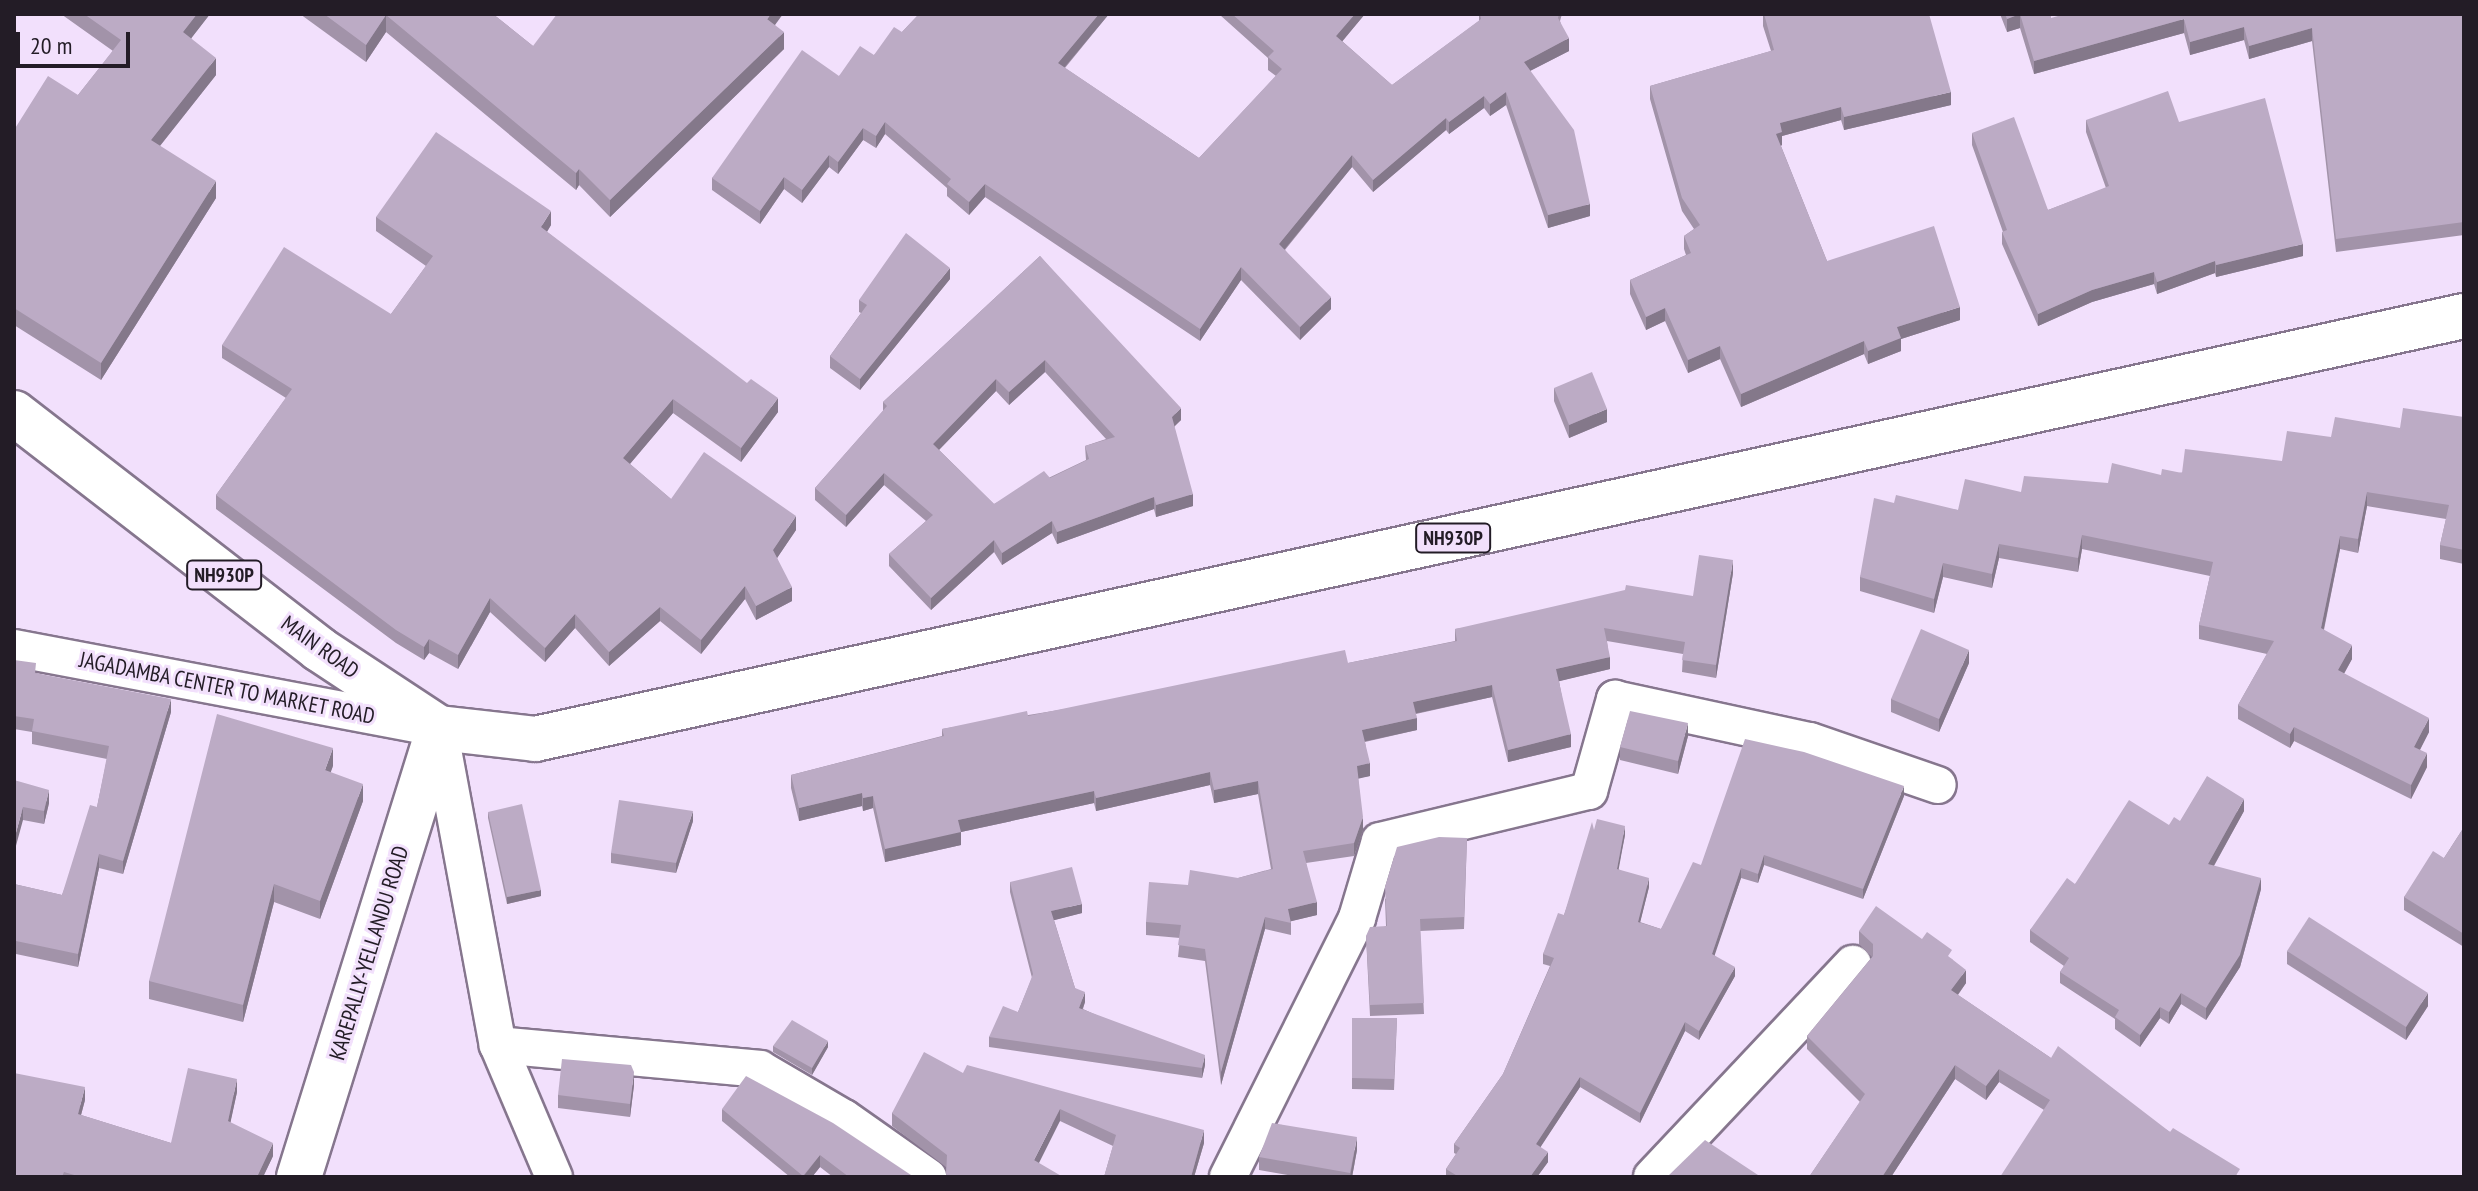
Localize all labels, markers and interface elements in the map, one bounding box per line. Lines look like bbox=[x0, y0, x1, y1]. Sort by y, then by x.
scale bar bbox=[20, 16, 134, 66]
text: 20 m bbox=[30, 30, 72, 61]
road number: NH930P bbox=[1415, 522, 1491, 554]
road number: NH930P bbox=[186, 559, 262, 591]
street label: MAIN ROAD bbox=[276, 610, 364, 684]
street label: JAGADAMBA CENTER TO MARKET ROAD bbox=[76, 646, 378, 730]
street label: KAREPALLY-YELLANDU ROAD bbox=[324, 843, 414, 1063]

